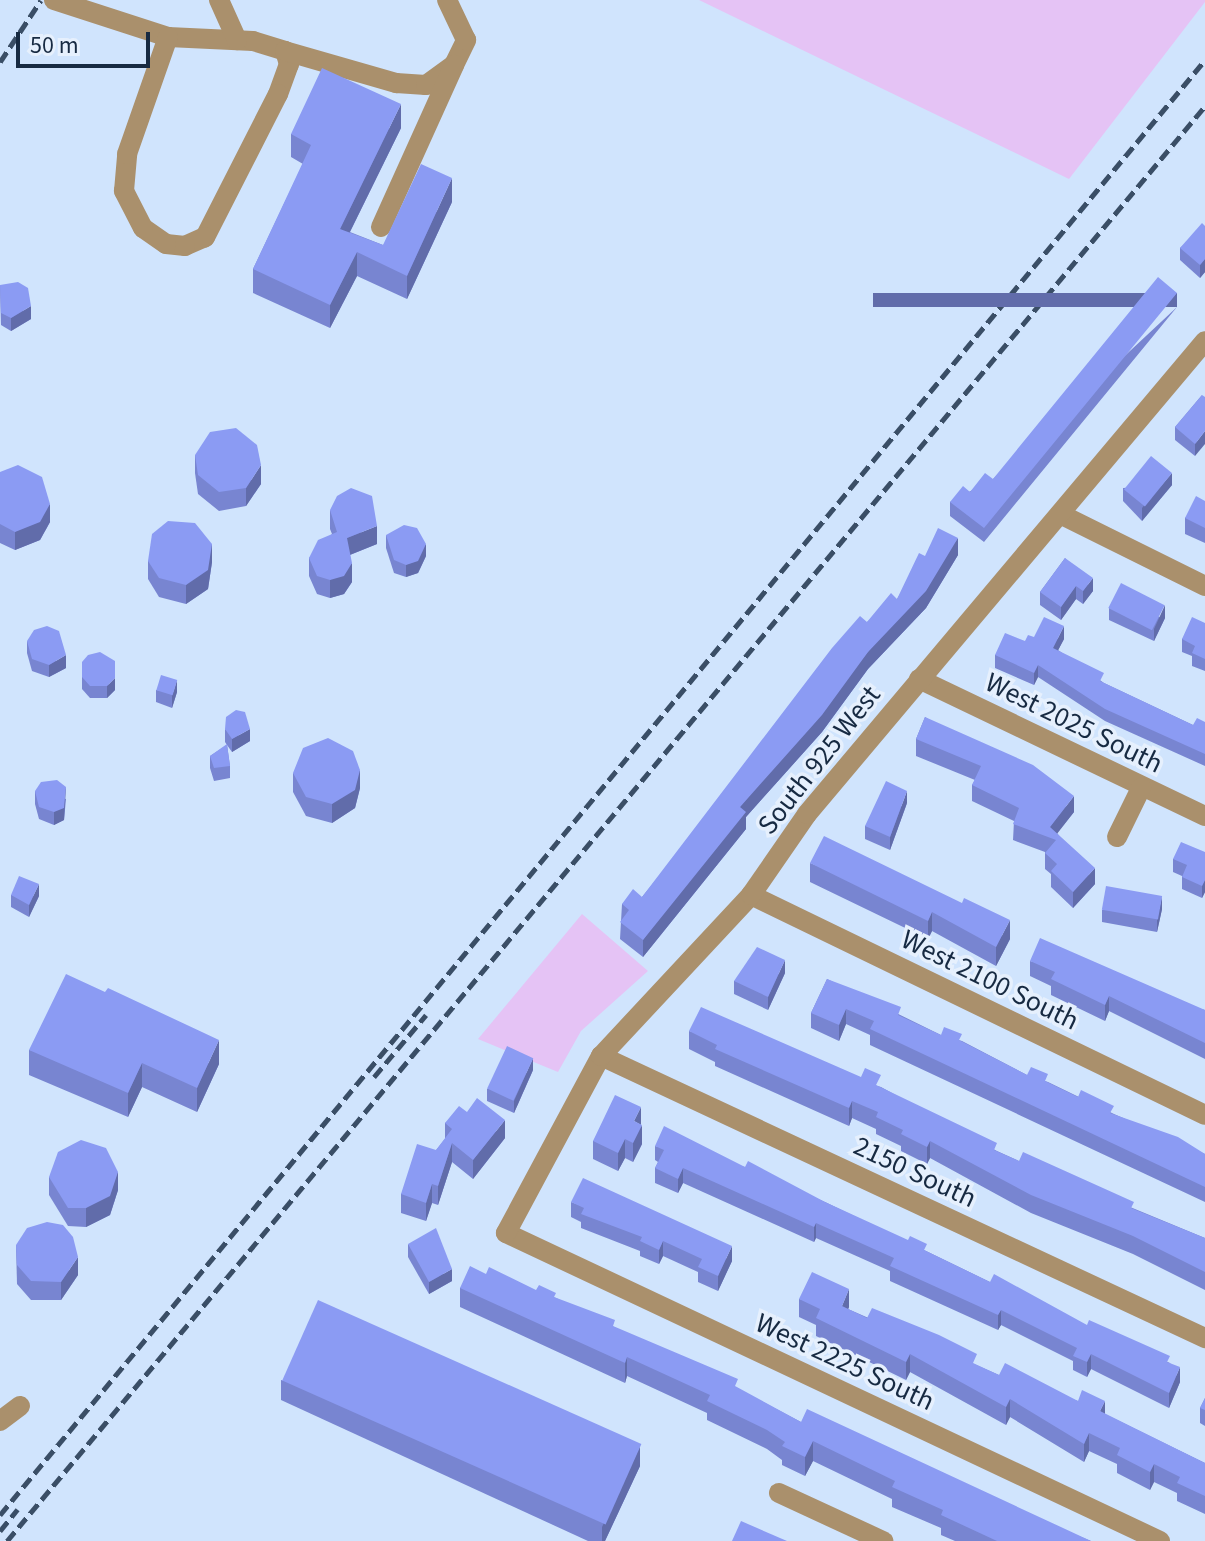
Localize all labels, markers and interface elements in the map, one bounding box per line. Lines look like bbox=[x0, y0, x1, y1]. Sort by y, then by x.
scale bar bbox=[20, 16, 154, 66]
text: 50 m bbox=[30, 28, 79, 63]
street label: West 2025 South bbox=[980, 665, 1168, 781]
street label: South 925 West bbox=[750, 679, 888, 841]
street label: West 2100 South bbox=[896, 922, 1084, 1038]
street label: 2150 South bbox=[848, 1129, 982, 1215]
street label: West 2225 South bbox=[750, 1306, 940, 1418]

